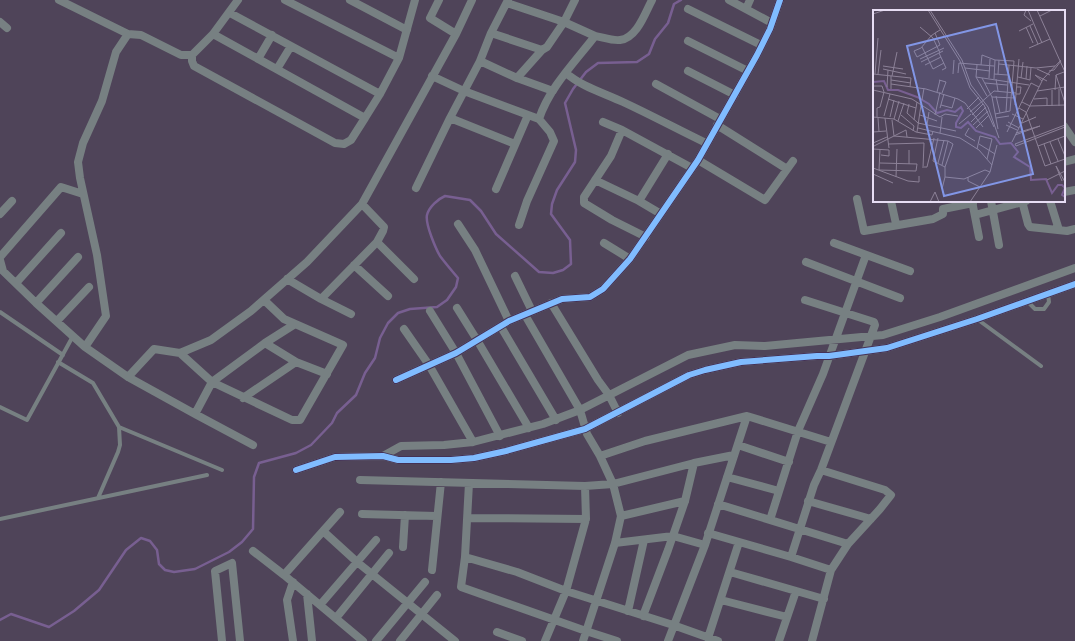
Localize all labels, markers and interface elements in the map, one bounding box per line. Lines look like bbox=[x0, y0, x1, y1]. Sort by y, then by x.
inset map bbox=[873, 10, 1065, 202]

